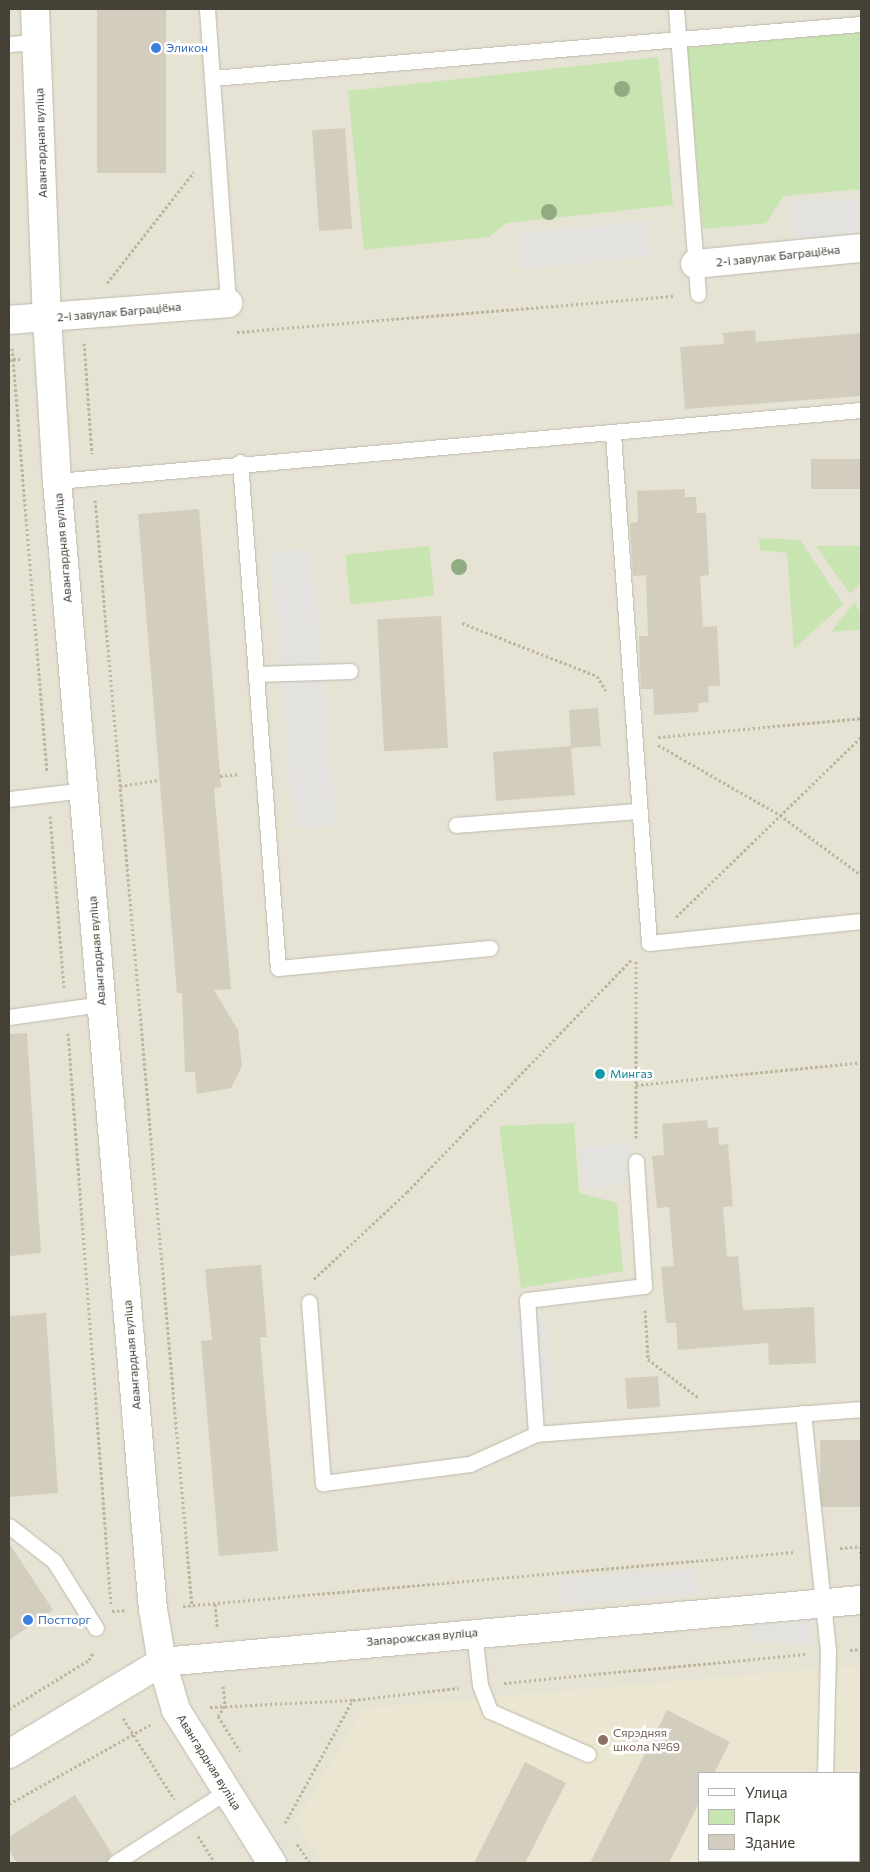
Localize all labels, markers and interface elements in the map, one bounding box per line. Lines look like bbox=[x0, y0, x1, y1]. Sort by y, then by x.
place label: Эликон bbox=[166, 41, 208, 55]
marker: Эликон bbox=[150, 42, 162, 54]
street label: Авангардная вуліца bbox=[32, 88, 50, 198]
street label: 2-і завулак Баграціёна bbox=[715, 242, 841, 270]
street label: 2-і завулак Баграціёна bbox=[56, 299, 182, 325]
street label: Авангардная вуліца bbox=[51, 492, 75, 604]
street label: Авангардная вуліца bbox=[85, 895, 109, 1007]
place label: Мингаз bbox=[610, 1067, 652, 1081]
marker: Мингаз bbox=[594, 1068, 606, 1080]
street label: Авангардная вуліца bbox=[120, 1299, 144, 1411]
place label: Постторг bbox=[38, 1613, 91, 1627]
marker: Постторг bbox=[22, 1614, 34, 1626]
street label: Запарожская вуліца bbox=[366, 1625, 478, 1649]
street label: Авангардная вуліца bbox=[174, 1711, 244, 1813]
place label: Сярэдняя школа №69 bbox=[613, 1726, 680, 1754]
marker: Сярэдняя школа №69 bbox=[597, 1734, 609, 1746]
legend bbox=[698, 1772, 860, 1862]
text: Улица bbox=[745, 1783, 787, 1801]
text: Парк bbox=[745, 1808, 781, 1826]
text: Здание bbox=[745, 1833, 795, 1851]

